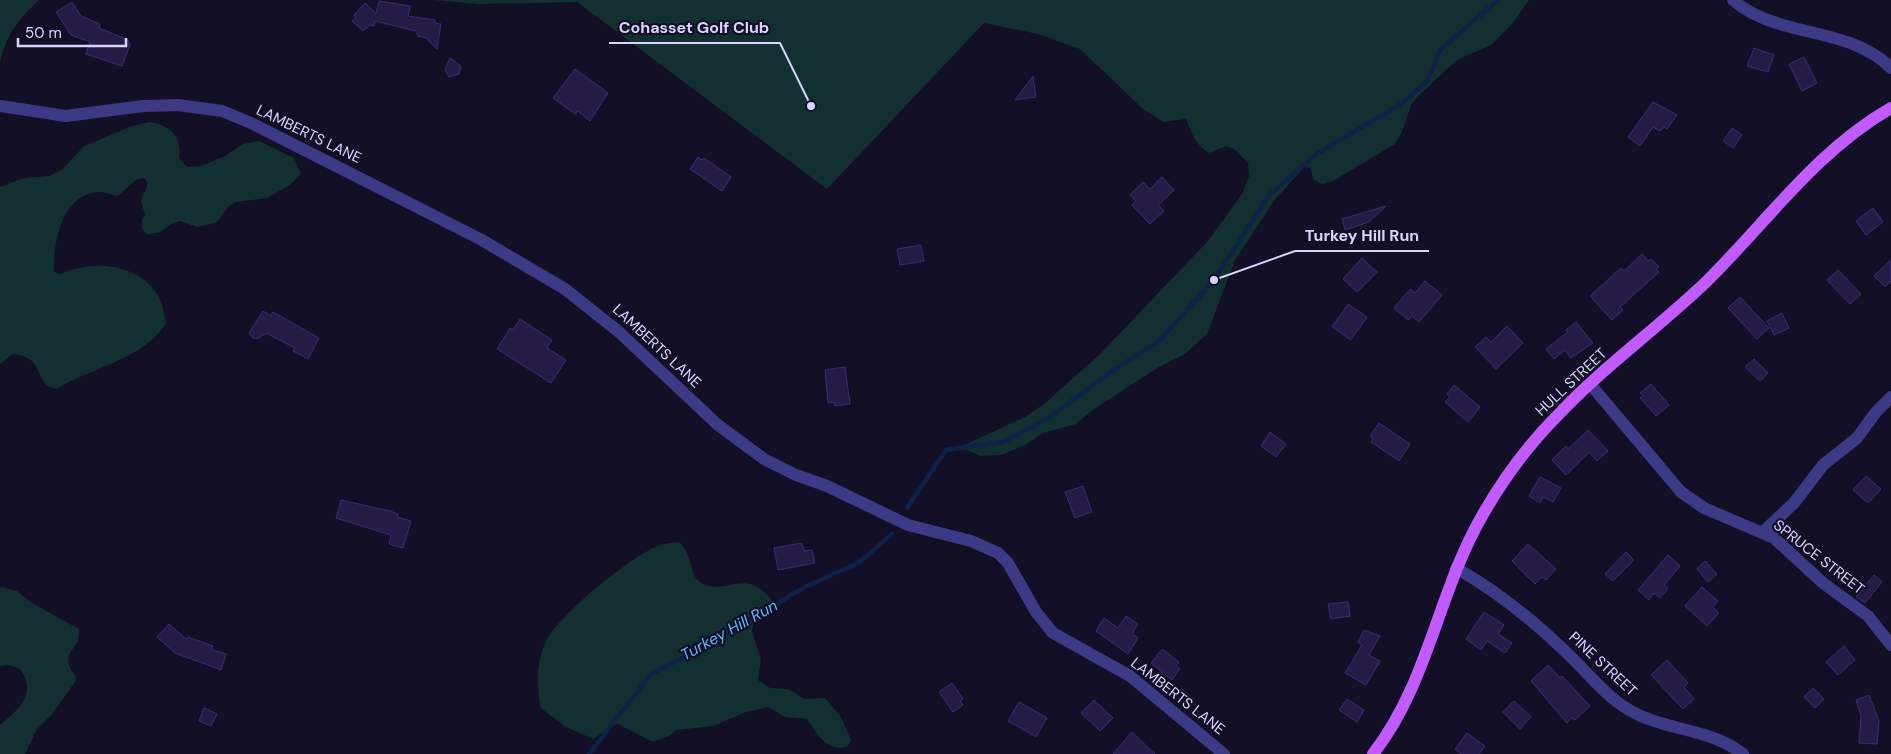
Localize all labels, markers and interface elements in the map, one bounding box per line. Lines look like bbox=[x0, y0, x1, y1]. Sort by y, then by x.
callout: Cohasset Golf Club bbox=[609, 12, 780, 43]
scale bar bbox=[18, 15, 125, 47]
text: Cohasset Golf Club bbox=[619, 17, 769, 38]
text: 50 m bbox=[25, 23, 62, 43]
street label: LAMBERTS LANE bbox=[253, 100, 365, 168]
callout: Turkey Hill Run bbox=[1295, 220, 1429, 251]
text: Turkey Hill Run bbox=[1305, 225, 1419, 246]
street label: LAMBERTS LANE bbox=[608, 300, 706, 392]
street label: HULL STREET bbox=[1531, 344, 1611, 420]
street label: SPRUCE STREET bbox=[1769, 515, 1869, 599]
water label: Turkey Hill Run bbox=[677, 595, 781, 665]
street label: PINE STREET bbox=[1565, 627, 1641, 701]
street label: LAMBERTS LANE bbox=[1127, 653, 1229, 739]

